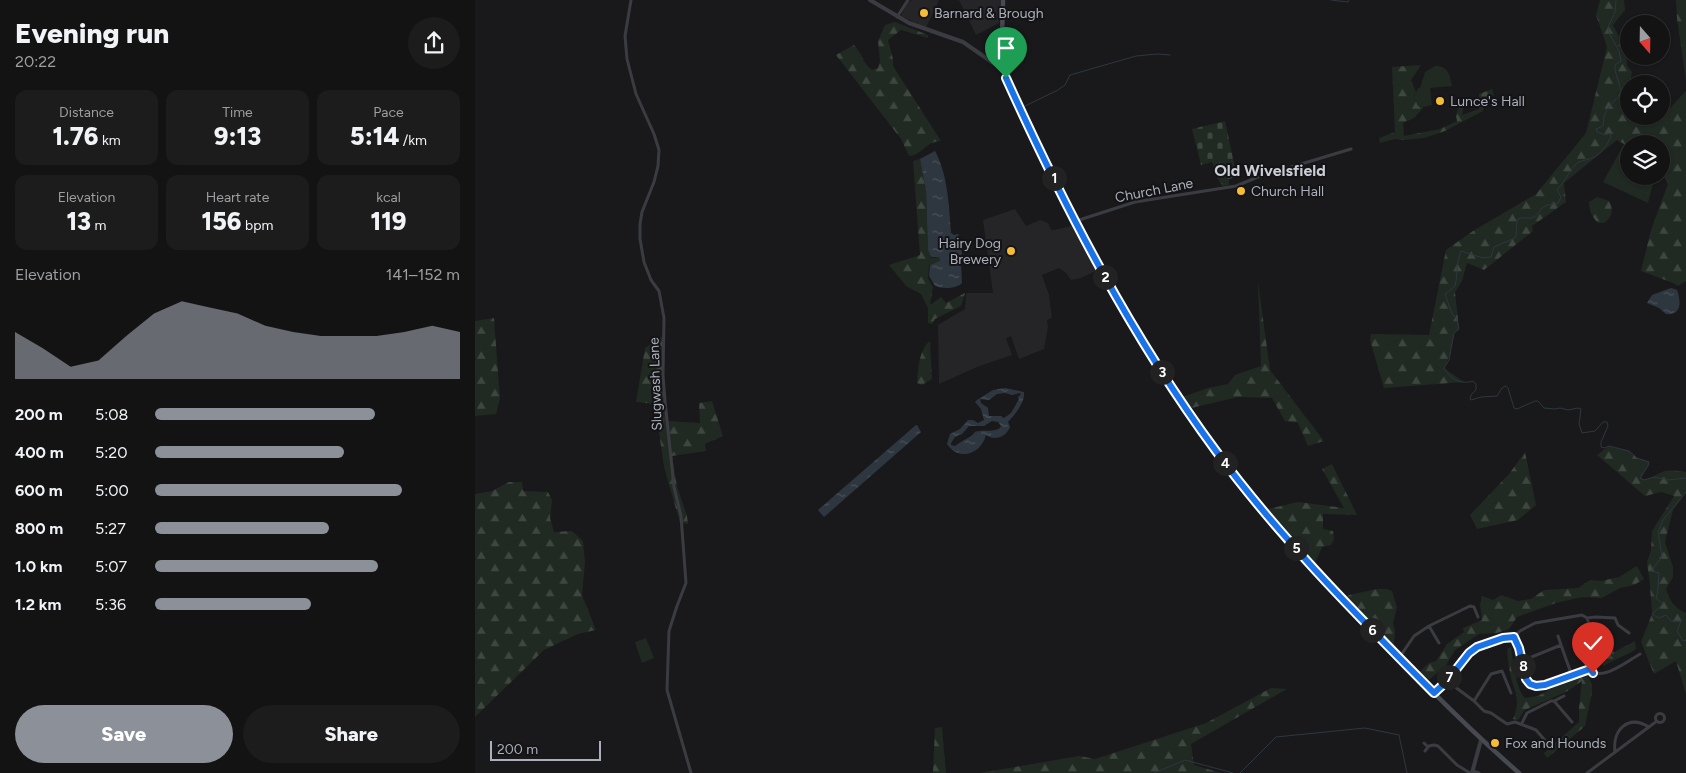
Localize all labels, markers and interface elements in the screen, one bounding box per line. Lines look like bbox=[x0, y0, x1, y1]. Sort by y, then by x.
place label: Barnard & Brough bbox=[934, 5, 1044, 22]
marker: Barnard & Brough bbox=[918, 7, 930, 19]
north arrow bbox=[1620, 15, 1670, 65]
map controls bbox=[1620, 15, 1670, 185]
text: Evening run bbox=[15, 16, 169, 50]
button: share bbox=[408, 17, 460, 69]
pin bbox=[985, 27, 1027, 78]
icon: arrive bbox=[992, 34, 1020, 62]
text: 20:22 bbox=[15, 52, 56, 71]
button: locate bbox=[1620, 75, 1670, 125]
place label: Lunce's Hall bbox=[1450, 93, 1525, 110]
marker: Lunce's Hall bbox=[1434, 95, 1446, 107]
text: Distance bbox=[59, 104, 114, 121]
text: Time bbox=[222, 104, 253, 121]
text: Pace bbox=[373, 104, 404, 121]
text: 1.76 bbox=[52, 121, 98, 151]
text: 9:13 bbox=[214, 121, 261, 151]
text: 5:14 bbox=[350, 121, 399, 151]
text: km bbox=[98, 132, 121, 149]
text: /km bbox=[399, 132, 427, 149]
button: layers bbox=[1620, 135, 1670, 185]
district label: Old Wivelsfield bbox=[1214, 161, 1326, 180]
pin: 1 bbox=[1041, 166, 1067, 190]
text: 1 bbox=[1052, 170, 1057, 187]
street label: Church Lane bbox=[1114, 175, 1195, 206]
place label: Church Hall bbox=[1251, 183, 1324, 200]
marker: Church Hall bbox=[1235, 185, 1247, 197]
text: Elevation bbox=[58, 189, 115, 206]
text: Heart rate bbox=[206, 189, 269, 206]
text: kcal bbox=[376, 189, 401, 206]
text: 13 bbox=[66, 206, 91, 236]
text: 156 bbox=[202, 206, 242, 236]
text: 119 bbox=[371, 206, 406, 236]
text: m bbox=[91, 217, 107, 234]
text: bpm bbox=[242, 217, 273, 234]
place label: Hairy Dog Brewery bbox=[939, 235, 1002, 268]
marker: Hairy Dog Brewery bbox=[1005, 245, 1017, 257]
pin: 2 bbox=[1093, 264, 1117, 290]
text: Elevation bbox=[15, 265, 81, 284]
text: 141–152 m bbox=[386, 265, 460, 284]
text: 2 bbox=[1101, 269, 1110, 286]
street label: Slugwash Lane bbox=[645, 337, 666, 431]
pin: 3 bbox=[1149, 360, 1175, 384]
text: 3 bbox=[1159, 364, 1166, 381]
text: 200 m bbox=[15, 405, 63, 424]
text: 5:08 bbox=[95, 405, 128, 424]
text: 400 m bbox=[15, 443, 64, 462]
text: 5:20 bbox=[95, 443, 127, 462]
pin: 4 bbox=[1213, 450, 1237, 476]
text: 4 bbox=[1221, 455, 1230, 472]
text: 600 m bbox=[15, 481, 63, 500]
text: 5:00 bbox=[95, 481, 129, 500]
text: 800 m bbox=[15, 519, 63, 538]
text: 5:27 bbox=[95, 519, 126, 538]
pin: 5 bbox=[1283, 536, 1309, 560]
text: 5 bbox=[1292, 540, 1301, 557]
text: 1.0 km bbox=[15, 557, 62, 576]
text: 5:07 bbox=[95, 557, 127, 576]
text: 1.2 km bbox=[15, 595, 61, 614]
text: 5:36 bbox=[95, 595, 126, 614]
pin: 6 bbox=[1359, 618, 1385, 642]
text: 6 bbox=[1368, 622, 1377, 639]
pin bbox=[1572, 622, 1614, 673]
icon: check bbox=[1579, 629, 1607, 657]
pin: 8 bbox=[1511, 654, 1535, 678]
text: 8 bbox=[1519, 658, 1528, 675]
pin: 7 bbox=[1437, 664, 1461, 690]
text: 7 bbox=[1446, 669, 1453, 686]
button: Save bbox=[15, 705, 233, 763]
button: Share bbox=[243, 705, 460, 763]
place label: Fox and Hounds bbox=[1505, 735, 1606, 752]
marker: Fox and Hounds bbox=[1489, 737, 1501, 749]
scale bar bbox=[490, 738, 601, 761]
text: 200 m bbox=[497, 741, 538, 758]

